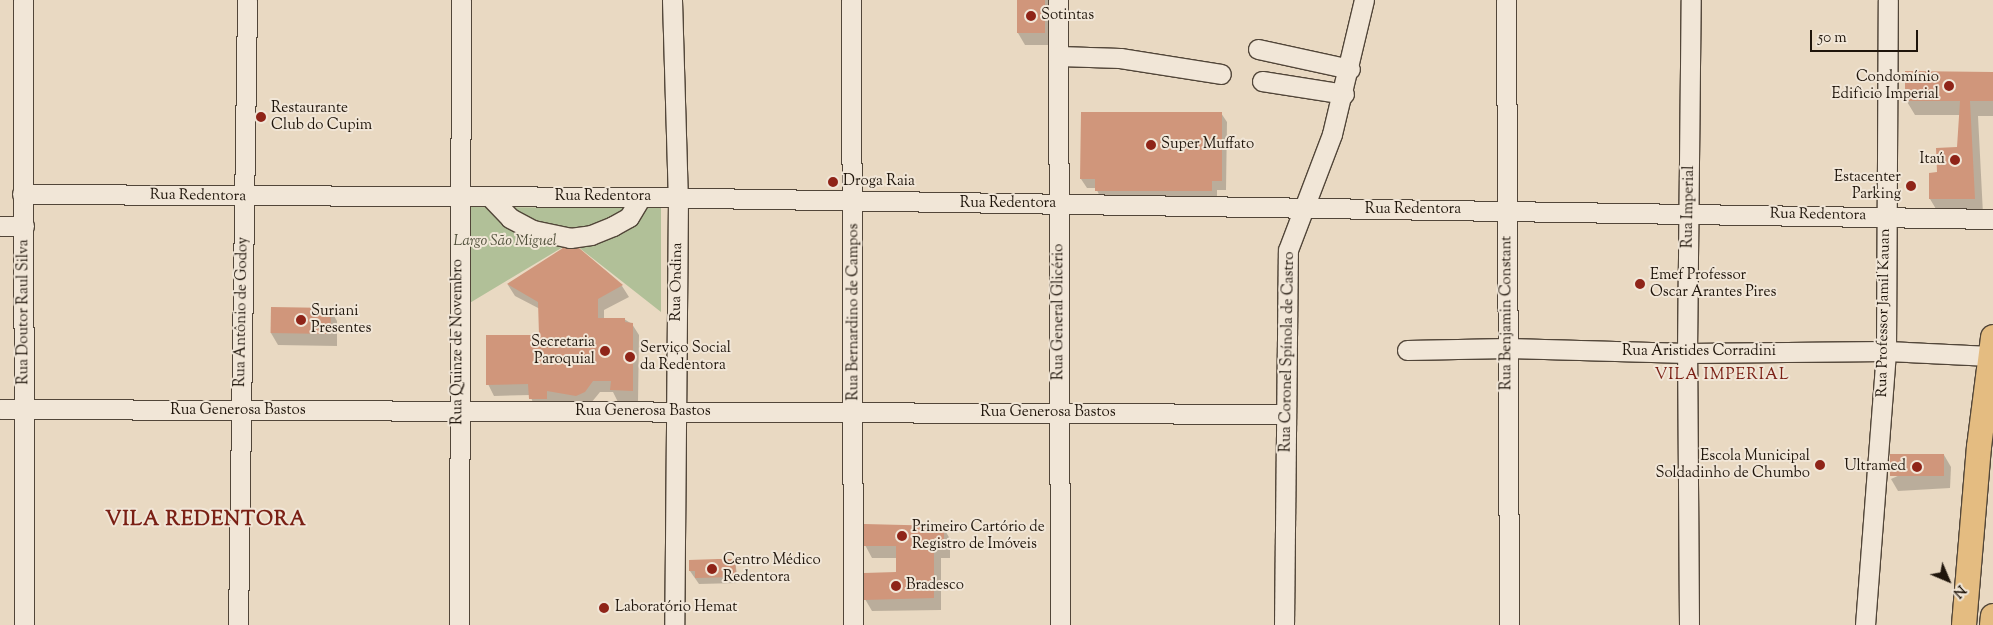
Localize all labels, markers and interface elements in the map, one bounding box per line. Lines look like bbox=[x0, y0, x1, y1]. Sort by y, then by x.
place label: Sotintas bbox=[1041, 7, 1094, 25]
marker: Sotintas bbox=[1025, 10, 1037, 22]
scale bar bbox=[1813, 20, 1920, 52]
text: 50 m bbox=[1818, 28, 1847, 49]
place label: Condomínio Edifìcio Imperial bbox=[1832, 68, 1939, 103]
marker: Condomínio Edifìcio Imperial bbox=[1943, 80, 1955, 92]
place label: Restaurante Club do Cupim bbox=[271, 99, 372, 134]
marker: Restaurante Club do Cupim bbox=[255, 111, 267, 123]
place label: Super Muffato bbox=[1161, 136, 1254, 154]
marker: Super Muffato bbox=[1145, 139, 1157, 151]
place label: Itaú bbox=[1920, 151, 1945, 169]
marker: Itaú bbox=[1949, 154, 1961, 166]
street label: Rua Imperial bbox=[1679, 166, 1699, 248]
place label: Estacenter Parking bbox=[1834, 168, 1901, 203]
place label: Droga Raia bbox=[843, 173, 915, 191]
marker: Droga Raia bbox=[827, 176, 839, 188]
marker: Estacenter Parking bbox=[1905, 180, 1917, 192]
street label: Rua Redentora bbox=[150, 186, 246, 206]
street label: Rua Redentora bbox=[555, 188, 651, 206]
street label: Rua Redentora bbox=[960, 195, 1056, 213]
street label: Rua Redentora bbox=[1365, 201, 1461, 219]
street label: Rua Redentora bbox=[1770, 205, 1866, 225]
street label: Rua Bernardino de Campos bbox=[845, 223, 863, 401]
street label: Rua Professor Jamil Kauan bbox=[1874, 228, 1894, 398]
park label: Largo São Miguel bbox=[453, 233, 557, 251]
street label: Rua Benjamin Constant bbox=[1498, 236, 1516, 390]
street label: Rua Antônio de Godoy bbox=[232, 237, 252, 387]
street label: Rua Doutor Raul Silva bbox=[15, 239, 33, 385]
street label: Rua Ondina bbox=[667, 242, 687, 322]
street label: Rua General Glicério bbox=[1050, 244, 1068, 380]
street label: Rua Coronel Spínola de Castro bbox=[1277, 252, 1299, 452]
street label: Rua Quinze de Novembro bbox=[449, 259, 467, 425]
place label: Emef Professor Oscar Arantes Pires bbox=[1650, 266, 1776, 301]
marker: Emef Professor Oscar Arantes Pires bbox=[1634, 278, 1646, 290]
place label: Suriani Presentes bbox=[311, 302, 371, 337]
marker: Suriani Presentes bbox=[295, 314, 307, 326]
place label: Secretaria Paroquial bbox=[531, 333, 595, 368]
place label: Serviço Social da Redentora bbox=[640, 339, 731, 374]
street label: Rua Aristides Corradini bbox=[1622, 343, 1776, 361]
marker: Secretaria Paroquial bbox=[599, 345, 611, 357]
marker: Serviço Social da Redentora bbox=[624, 351, 636, 363]
district label: VILA IMPERIAL bbox=[1653, 366, 1791, 386]
street label: Rua Generosa Bastos bbox=[170, 402, 306, 420]
street label: Rua Generosa Bastos bbox=[575, 403, 711, 421]
street label: Rua Generosa Bastos bbox=[980, 404, 1116, 422]
place label: Escola Municipal Soldadinho de Chumbo bbox=[1655, 447, 1810, 482]
place label: Ultramed bbox=[1844, 458, 1906, 476]
marker: Escola Municipal Soldadinho de Chumbo bbox=[1814, 459, 1826, 471]
marker: Ultramed bbox=[1910, 460, 1924, 474]
district label: VILA REDENTORA bbox=[104, 508, 308, 532]
place label: Primeiro Cartório de Registro de Imóveis bbox=[912, 518, 1045, 553]
marker: Primeiro Cartório de Registro de Imóveis bbox=[896, 530, 908, 542]
place label: Centro Médico Redentora bbox=[723, 551, 821, 586]
north arrow bbox=[1923, 555, 1973, 605]
marker: Centro Médico Redentora bbox=[705, 562, 719, 576]
place label: Bradesco bbox=[906, 577, 964, 595]
marker: Bradesco bbox=[890, 580, 902, 592]
text: N bbox=[1948, 580, 1970, 602]
place label: Laboratório Hemat bbox=[615, 599, 737, 617]
marker: Laboratório Hemat bbox=[597, 601, 611, 615]

